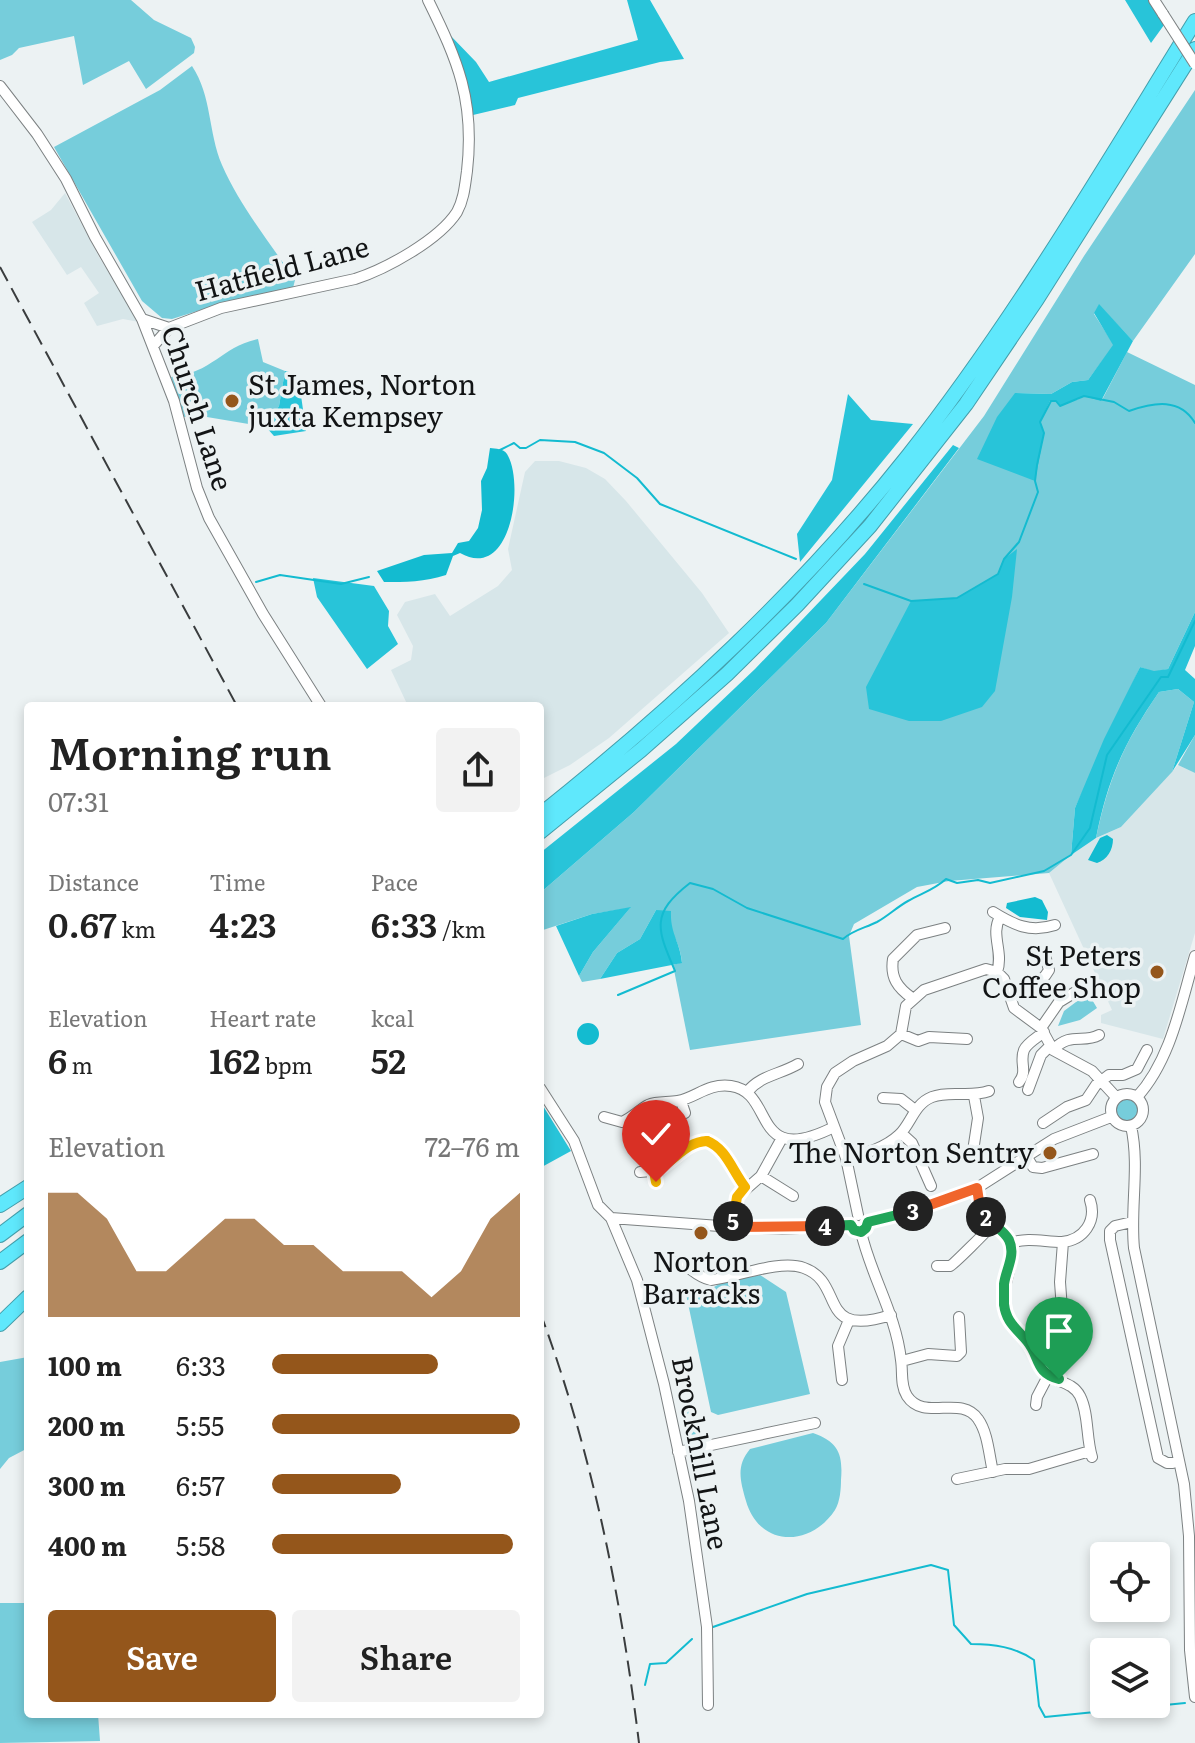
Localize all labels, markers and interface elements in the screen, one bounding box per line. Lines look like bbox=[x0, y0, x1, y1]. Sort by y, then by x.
street label: Hatfield Lane bbox=[190, 224, 373, 310]
street label: Church Lane bbox=[152, 319, 245, 495]
place label: St James, Norton juxta Kempsey bbox=[248, 362, 476, 436]
marker: St James, Norton juxta Kempsey bbox=[223, 392, 241, 410]
text: Morning run bbox=[48, 718, 332, 784]
button: share bbox=[436, 728, 520, 812]
text: 07:31 bbox=[48, 781, 109, 820]
text: Distance bbox=[48, 865, 139, 898]
text: Time bbox=[209, 865, 265, 898]
text: Pace bbox=[371, 865, 418, 898]
text: 0.67 bbox=[48, 898, 117, 948]
text: 4:23 bbox=[209, 898, 277, 948]
text: 6:33 bbox=[371, 898, 437, 948]
text: km bbox=[117, 912, 156, 945]
text: /km bbox=[437, 912, 486, 945]
place label: St Peters Coffee Shop bbox=[982, 933, 1141, 1007]
marker: St Peters Coffee Shop bbox=[1148, 963, 1166, 981]
text: Elevation bbox=[48, 1001, 147, 1034]
text: Heart rate bbox=[209, 1001, 316, 1034]
text: kcal bbox=[371, 1001, 414, 1034]
text: 6 bbox=[48, 1034, 67, 1084]
text: 162 bbox=[209, 1034, 260, 1084]
text: 52 bbox=[371, 1034, 406, 1084]
text: m bbox=[67, 1048, 93, 1081]
text: bpm bbox=[260, 1048, 313, 1081]
pin bbox=[622, 1100, 690, 1182]
icon: check bbox=[634, 1112, 678, 1156]
text: Elevation bbox=[48, 1126, 166, 1165]
text: 72–76 m bbox=[425, 1126, 520, 1165]
place label: The Norton Sentry bbox=[788, 1130, 1035, 1172]
marker: The Norton Sentry bbox=[1041, 1144, 1059, 1162]
pin: 3 bbox=[893, 1191, 933, 1231]
text: 3 bbox=[907, 1194, 919, 1227]
pin: 2 bbox=[966, 1197, 1006, 1237]
text: 2 bbox=[980, 1200, 992, 1233]
pin: 5 bbox=[713, 1201, 753, 1241]
text: 5 bbox=[727, 1204, 739, 1237]
pin: 4 bbox=[805, 1206, 845, 1246]
text: 4 bbox=[818, 1209, 832, 1242]
marker: Norton Barracks bbox=[692, 1224, 710, 1242]
place label: Norton Barracks bbox=[642, 1239, 760, 1313]
pin bbox=[1025, 1297, 1093, 1379]
icon: arrive bbox=[1037, 1309, 1081, 1353]
text: 100 m bbox=[48, 1345, 122, 1384]
text: 6:33 bbox=[176, 1345, 226, 1384]
street label: Brockhill Lane bbox=[663, 1352, 741, 1553]
text: 200 m bbox=[48, 1405, 125, 1444]
text: 5:55 bbox=[176, 1405, 224, 1444]
text: 300 m bbox=[48, 1465, 126, 1504]
text: 6:57 bbox=[176, 1465, 225, 1504]
text: 400 m bbox=[48, 1525, 127, 1564]
text: 5:58 bbox=[176, 1525, 225, 1564]
map controls bbox=[1090, 1542, 1170, 1718]
button: locate bbox=[1090, 1542, 1170, 1622]
button: Save bbox=[48, 1610, 276, 1702]
button: Share bbox=[292, 1610, 520, 1702]
button: layers bbox=[1090, 1638, 1170, 1718]

